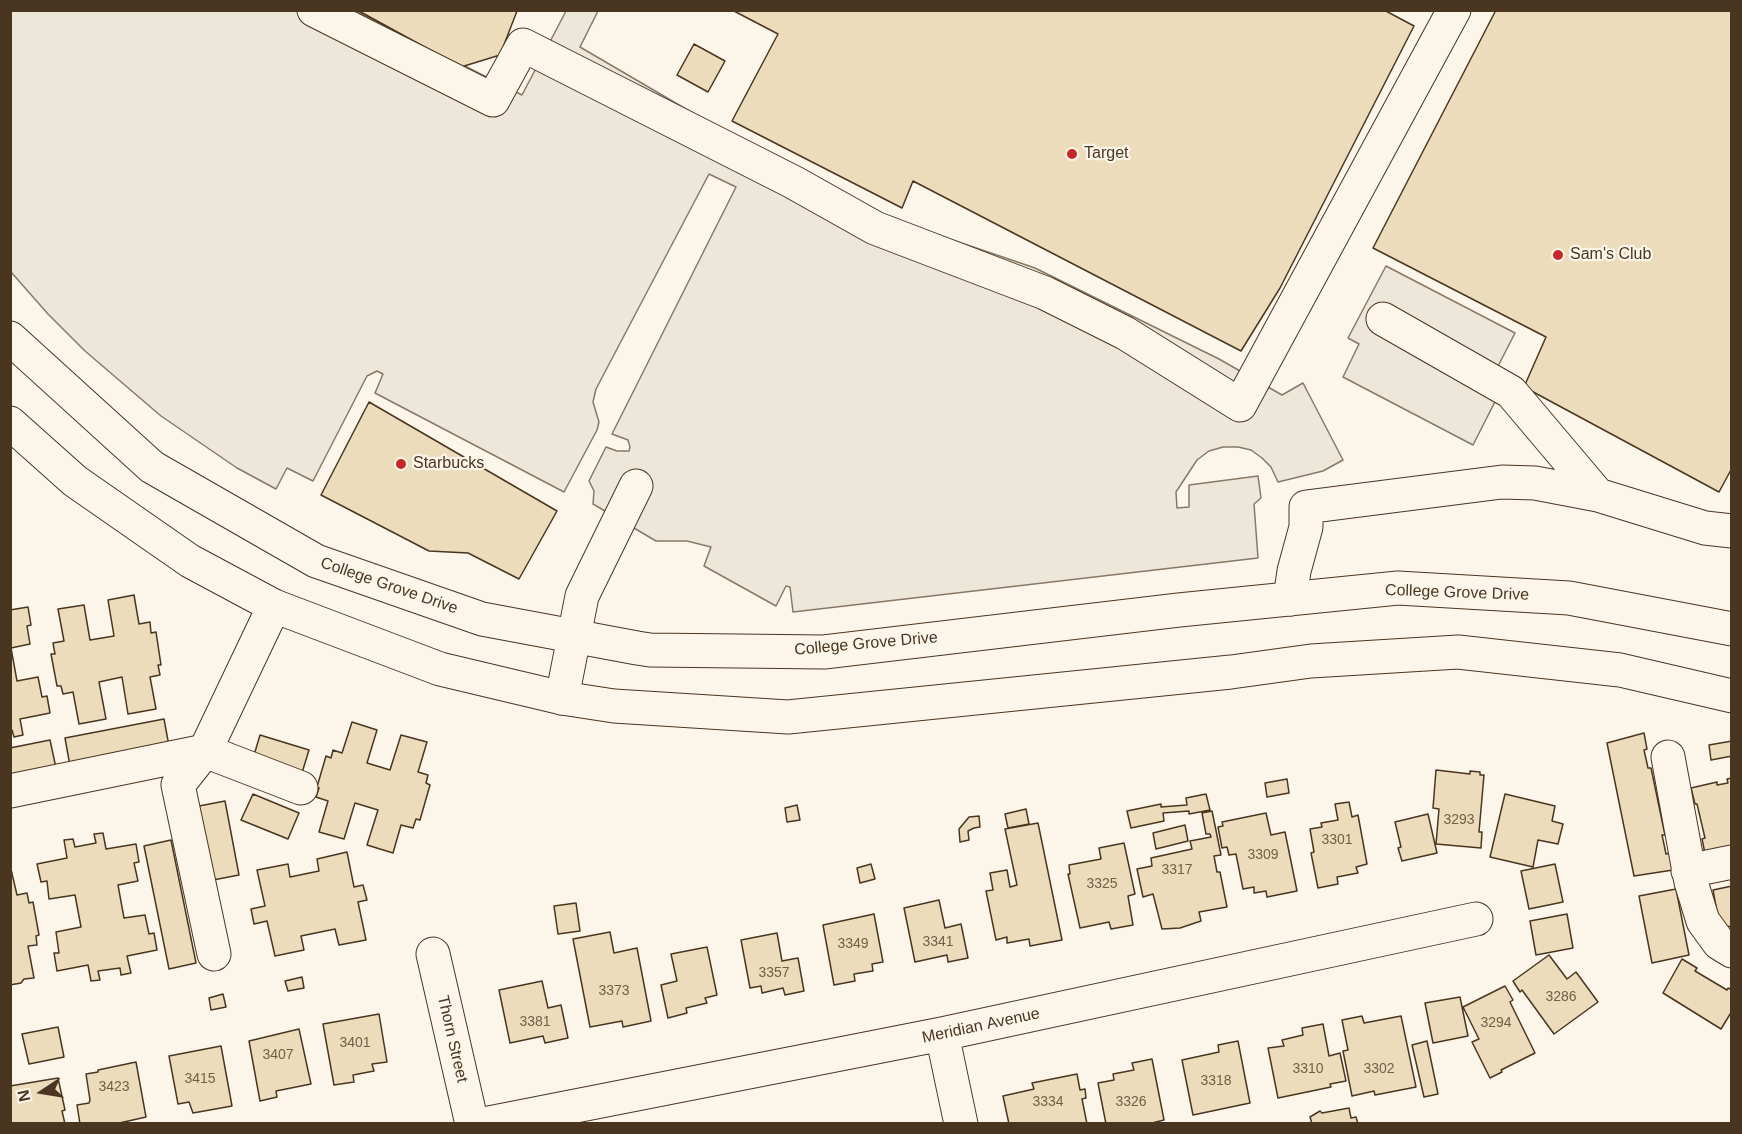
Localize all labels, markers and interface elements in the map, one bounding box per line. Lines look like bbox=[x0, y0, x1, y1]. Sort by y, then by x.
place label: Target bbox=[1084, 144, 1128, 164]
marker: Target bbox=[1065, 147, 1079, 161]
place label: Sam's Club bbox=[1570, 245, 1651, 265]
marker: Sam's Club bbox=[1551, 248, 1565, 262]
place label: Starbucks bbox=[413, 454, 484, 474]
marker: Starbucks bbox=[394, 457, 408, 471]
street label: College Grove Drive bbox=[318, 553, 460, 619]
street label: College Grove Drive bbox=[1385, 581, 1529, 605]
street label: College Grove Drive bbox=[793, 628, 939, 660]
house number: 3293 bbox=[1443, 812, 1475, 828]
house number: 3301 bbox=[1321, 832, 1353, 848]
house number: 3309 bbox=[1247, 847, 1279, 863]
house number: 3317 bbox=[1161, 862, 1193, 878]
house number: 3325 bbox=[1086, 876, 1118, 892]
house number: 3341 bbox=[922, 934, 954, 950]
house number: 3349 bbox=[837, 936, 869, 952]
house number: 3357 bbox=[758, 965, 790, 981]
house number: 3373 bbox=[598, 983, 630, 999]
house number: 3286 bbox=[1545, 989, 1577, 1005]
street label: Thorn Street bbox=[433, 994, 471, 1084]
street label: Meridian Avenue bbox=[920, 1004, 1042, 1048]
house number: 3381 bbox=[519, 1014, 551, 1030]
house number: 3294 bbox=[1480, 1015, 1512, 1031]
house number: 3401 bbox=[339, 1035, 371, 1051]
house number: 3407 bbox=[262, 1047, 294, 1063]
house number: 3310 bbox=[1292, 1061, 1324, 1077]
house number: 3302 bbox=[1363, 1061, 1395, 1077]
north arrow bbox=[12, 1062, 72, 1122]
house number: 3415 bbox=[184, 1071, 216, 1087]
house number: 3318 bbox=[1200, 1073, 1232, 1089]
house number: 3423 bbox=[98, 1079, 130, 1095]
text: N bbox=[14, 1088, 33, 1103]
house number: 3334 bbox=[1032, 1094, 1064, 1110]
house number: 3326 bbox=[1115, 1094, 1147, 1110]

